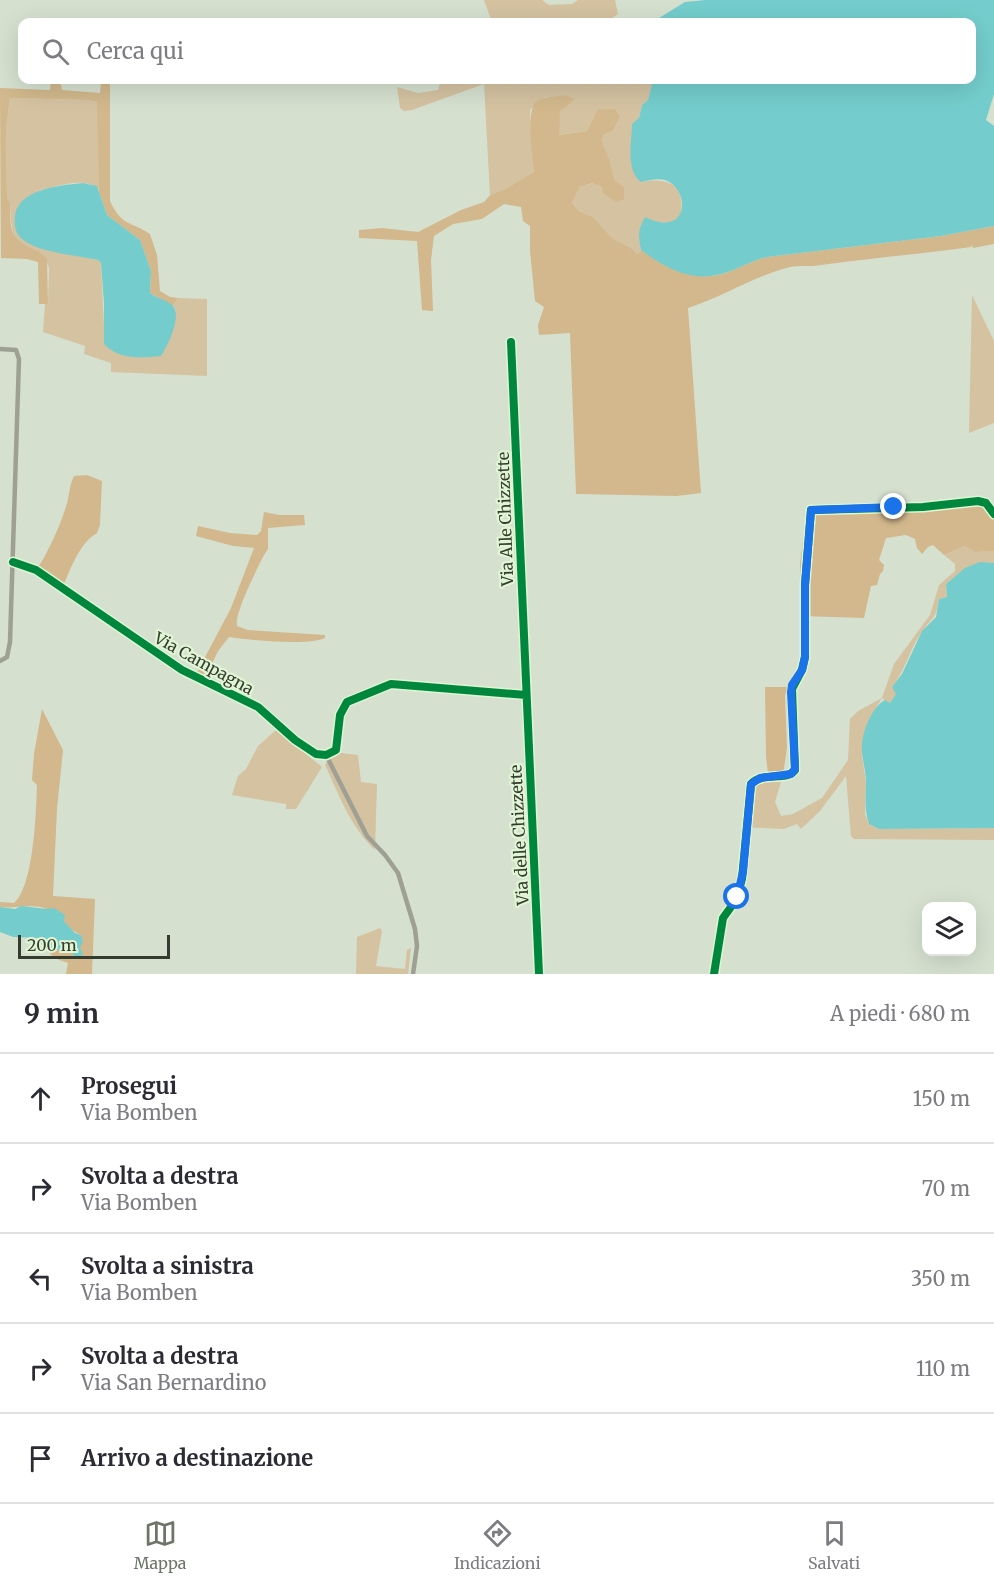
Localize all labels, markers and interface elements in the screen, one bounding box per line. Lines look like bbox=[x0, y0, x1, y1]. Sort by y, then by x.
search box bbox=[18, 18, 976, 84]
icon: search bbox=[39, 35, 72, 68]
text: Cerca qui bbox=[87, 37, 184, 65]
street label: Via Alle Chizzette bbox=[493, 452, 517, 587]
route end bbox=[880, 493, 906, 519]
street label: Via Campagna bbox=[150, 627, 258, 699]
street label: Via delle Chizzette bbox=[505, 764, 533, 907]
route start bbox=[723, 883, 749, 909]
map controls bbox=[922, 902, 976, 956]
button: layers bbox=[922, 902, 976, 956]
scale bar bbox=[18, 932, 170, 959]
text: 200 m bbox=[27, 935, 77, 955]
text: 9 min bbox=[24, 997, 99, 1030]
text: A piedi · 680 m bbox=[830, 1001, 970, 1026]
text: Prosegui bbox=[81, 1072, 177, 1100]
icon: ahead bbox=[24, 1082, 57, 1115]
text: 150 m bbox=[913, 1086, 970, 1111]
text: Via Bomben bbox=[81, 1100, 198, 1125]
text: Svolta a destra bbox=[81, 1162, 238, 1190]
icon: right bbox=[24, 1172, 57, 1205]
text: 70 m bbox=[922, 1176, 970, 1201]
text: Via Bomben bbox=[81, 1190, 198, 1215]
text: Svolta a sinistra bbox=[81, 1252, 254, 1280]
icon: left bbox=[24, 1262, 57, 1295]
text: 350 m bbox=[911, 1266, 970, 1291]
text: Via Bomben bbox=[81, 1280, 198, 1305]
text: Svolta a destra bbox=[81, 1342, 238, 1370]
icon: right bbox=[24, 1352, 57, 1385]
text: 110 m bbox=[916, 1356, 970, 1381]
text: Via San Bernardino bbox=[81, 1370, 266, 1395]
icon: arrive bbox=[24, 1442, 57, 1475]
text: Arrivo a destinazione bbox=[81, 1444, 313, 1472]
tab: Mappa bbox=[134, 1517, 186, 1573]
tab: Indicazioni bbox=[454, 1517, 541, 1573]
tab: Salvati bbox=[808, 1517, 860, 1573]

